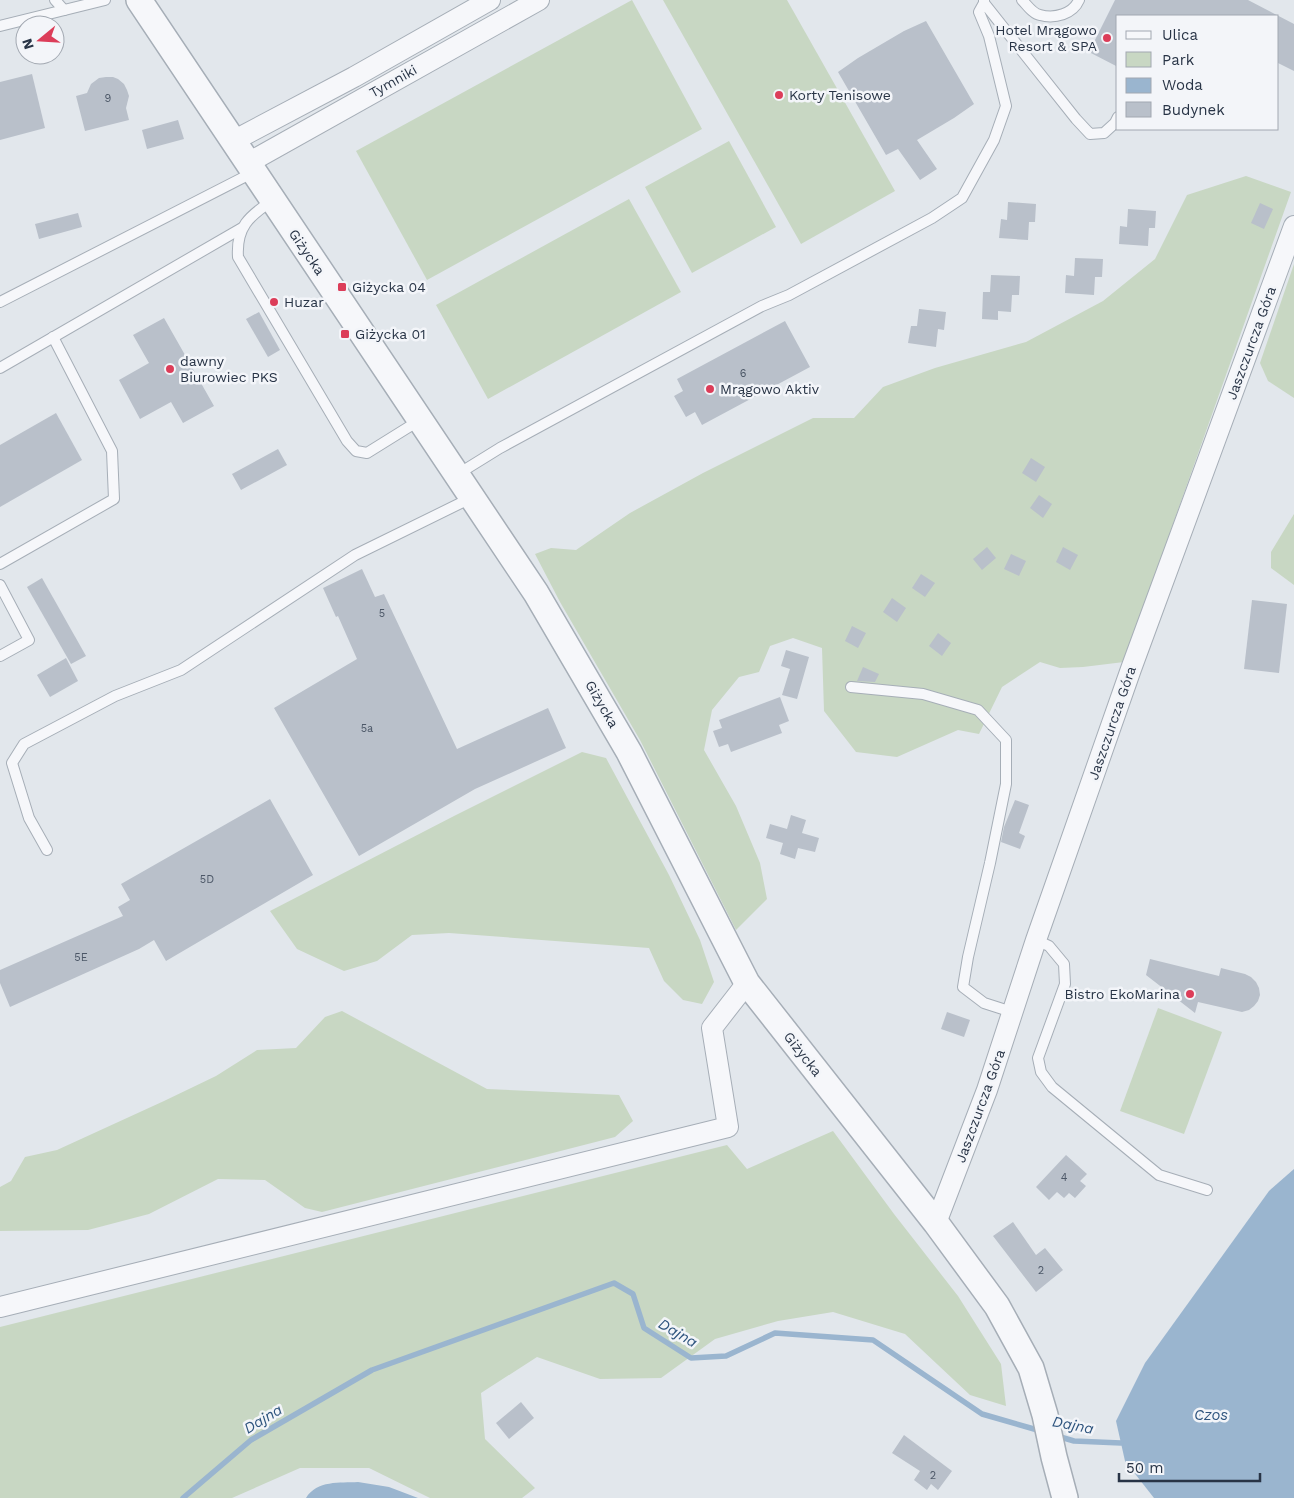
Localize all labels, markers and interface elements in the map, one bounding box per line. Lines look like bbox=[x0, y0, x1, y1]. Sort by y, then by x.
north arrow bbox=[15, 15, 65, 65]
legend bbox=[1116, 15, 1279, 130]
place label: Hotel Mrągowo Resort & SPA bbox=[995, 22, 1097, 54]
text: Ulica bbox=[1162, 26, 1199, 44]
marker: Hotel Mrągowo Resort & SPA bbox=[1101, 32, 1113, 44]
text: N bbox=[18, 37, 37, 51]
text: Park bbox=[1162, 51, 1195, 69]
street label: Tymniki bbox=[366, 61, 420, 101]
text: Woda bbox=[1162, 76, 1203, 94]
place label: Korty Tenisowe bbox=[789, 87, 891, 103]
marker: Korty Tenisowe bbox=[773, 89, 785, 101]
house number: 9 bbox=[105, 92, 112, 105]
text: Budynek bbox=[1162, 101, 1225, 119]
street label: Giżycka bbox=[286, 226, 328, 278]
place label: Giżycka 04 bbox=[352, 279, 426, 295]
marker: Giżycka 04 bbox=[336, 281, 348, 293]
street label: Jaszczurcza Góra bbox=[1223, 284, 1279, 402]
place label: Huzar bbox=[284, 294, 324, 310]
marker: Huzar bbox=[268, 296, 280, 308]
place label: Giżycka 01 bbox=[355, 326, 426, 342]
marker: Giżycka 01 bbox=[339, 328, 351, 340]
place label: dawny Biurowiec PKS bbox=[180, 353, 278, 385]
marker: dawny Biurowiec PKS bbox=[164, 363, 176, 375]
house number: 6 bbox=[740, 367, 747, 380]
place label: Mrągowo Aktiv bbox=[720, 381, 820, 397]
marker: Mrągowo Aktiv bbox=[704, 383, 716, 395]
house number: 5 bbox=[379, 607, 385, 620]
street label: Jaszczurcza Góra bbox=[1085, 664, 1139, 782]
street label: Giżycka bbox=[582, 677, 622, 731]
house number: 5a bbox=[361, 722, 373, 735]
house number: 5D bbox=[200, 873, 214, 886]
house number: 5E bbox=[74, 951, 88, 964]
place label: Bistro EkoMarina bbox=[1065, 986, 1180, 1002]
marker: Bistro EkoMarina bbox=[1184, 988, 1196, 1000]
street label: Giżycka bbox=[781, 1029, 825, 1080]
street label: Jaszczurcza Góra bbox=[952, 1047, 1008, 1165]
house number: 4 bbox=[1061, 1171, 1068, 1184]
house number: 2 bbox=[1038, 1264, 1044, 1277]
water label: Dajna bbox=[655, 1315, 701, 1351]
water label: Dajna bbox=[240, 1401, 286, 1437]
water label: Czos bbox=[1194, 1406, 1228, 1424]
water label: Dajna bbox=[1051, 1412, 1095, 1438]
scale bar bbox=[1119, 1450, 1260, 1482]
text: 50 m bbox=[1126, 1459, 1163, 1477]
house number: 2 bbox=[930, 1469, 936, 1482]

